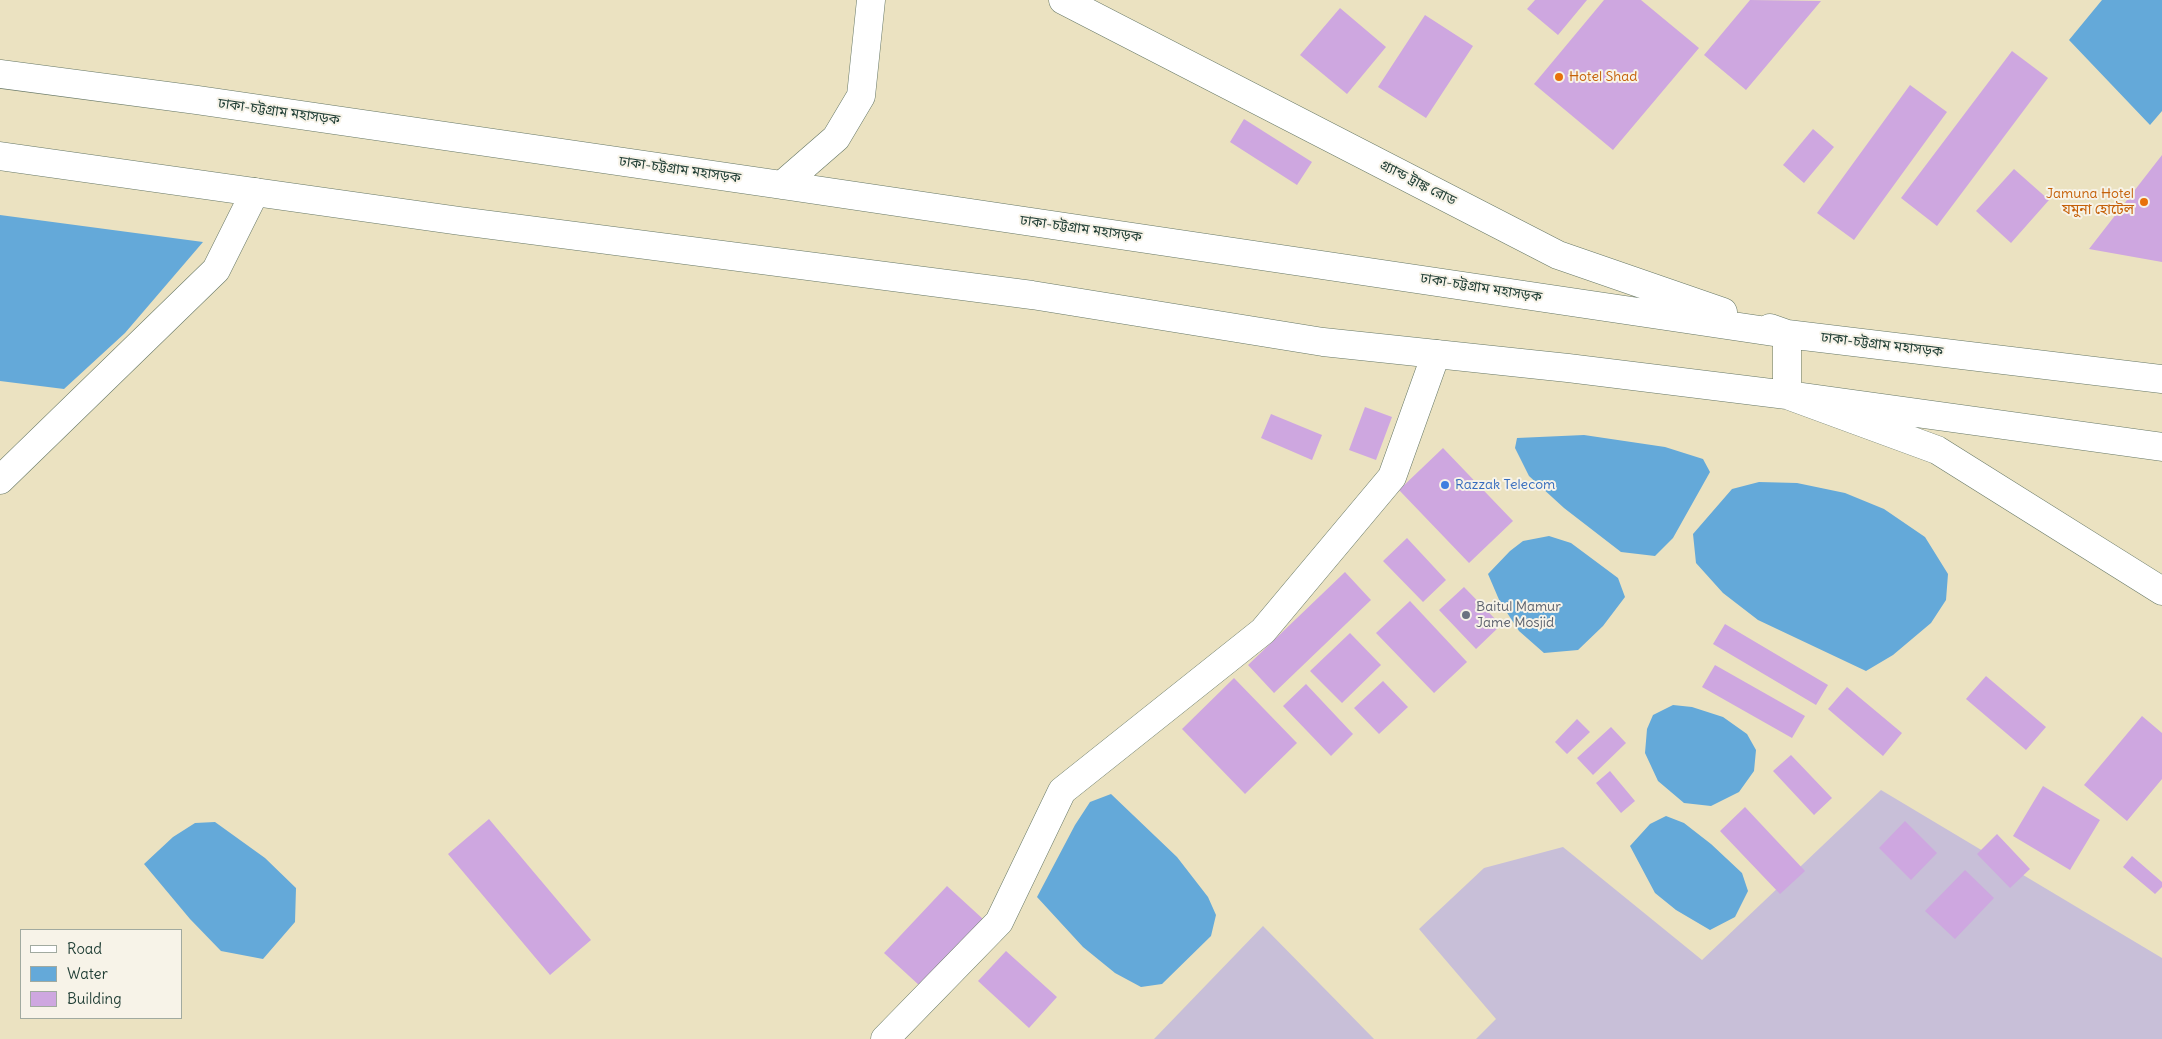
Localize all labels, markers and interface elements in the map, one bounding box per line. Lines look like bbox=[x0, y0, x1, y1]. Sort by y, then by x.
place label: Hotel Shad bbox=[1569, 69, 1637, 85]
marker: Hotel Shad bbox=[1553, 71, 1565, 83]
street label: ঢাকা-চট্টগ্রাম মহাসড়ক bbox=[217, 95, 341, 129]
street label: ঢাকা-চট্টগ্রাম মহাসড়ক bbox=[618, 153, 742, 187]
street label: গ্র্যান্ড ট্রাঙ্ক রোড bbox=[1377, 157, 1459, 209]
place label: Jamuna Hotel যমুনা হোটেল bbox=[2046, 186, 2134, 218]
marker: Jamuna Hotel যমুনা হোটেল bbox=[2138, 196, 2150, 208]
street label: ঢাকা-চট্টগ্রাম মহাসড়ক bbox=[1019, 212, 1143, 246]
street label: ঢাকা-চট্টগ্রাম মহাসড়ক bbox=[1419, 270, 1543, 306]
street label: ঢাকা-চট্টগ্রাম মহাসড়ক bbox=[1820, 329, 1944, 361]
place label: Razzak Telecom bbox=[1455, 477, 1555, 493]
marker: Razzak Telecom bbox=[1439, 479, 1451, 491]
place label: Baitul Mamur Jame Mosjid bbox=[1476, 599, 1561, 632]
marker: Baitul Mamur Jame Mosjid bbox=[1460, 609, 1472, 621]
legend bbox=[20, 929, 182, 1019]
text: Road bbox=[67, 939, 102, 958]
text: Water bbox=[67, 964, 108, 983]
text: Building bbox=[67, 989, 122, 1008]

